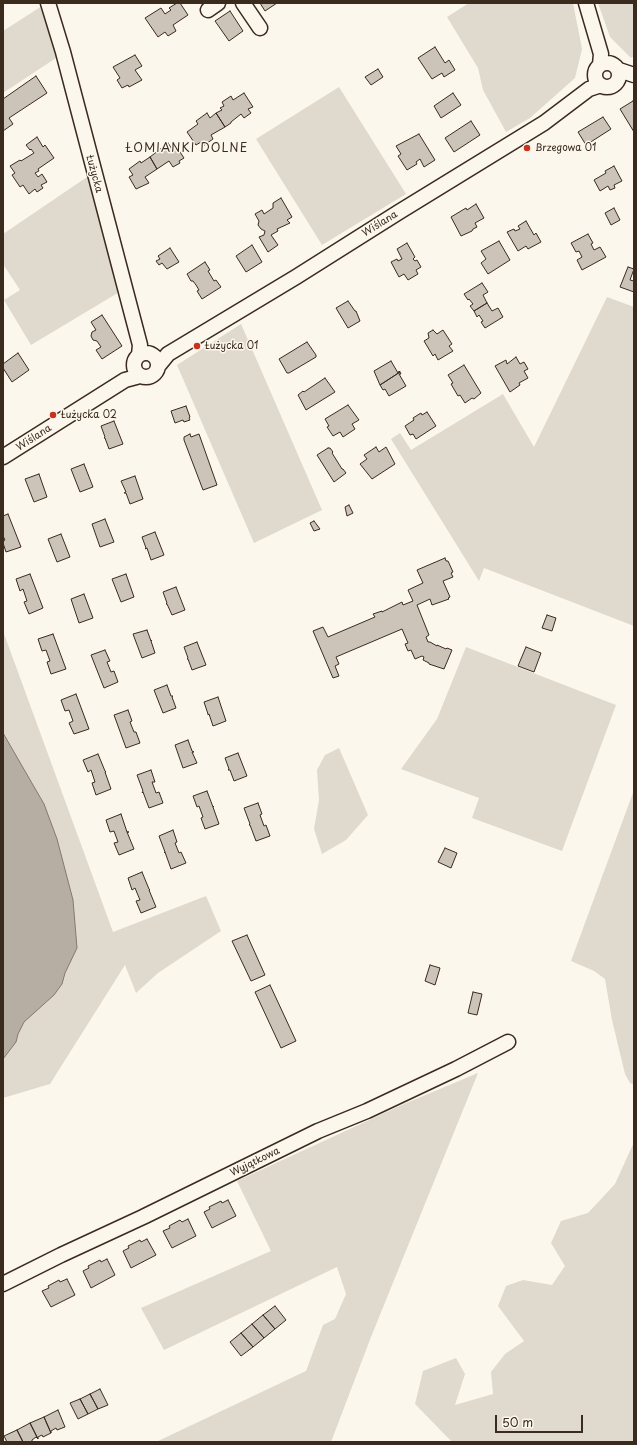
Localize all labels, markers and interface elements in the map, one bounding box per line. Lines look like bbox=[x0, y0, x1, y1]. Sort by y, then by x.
district label: ŁOMIANKI DOLNE bbox=[126, 142, 248, 156]
place label: Brzegowa 01 bbox=[535, 142, 596, 154]
marker: Brzegowa 01 bbox=[522, 143, 532, 153]
street label: Łużycka bbox=[83, 154, 105, 194]
street label: Wiślana bbox=[360, 208, 400, 240]
place label: Łużycka 01 bbox=[205, 340, 259, 352]
marker: Łużycka 01 bbox=[192, 341, 202, 351]
place label: Łużycka 02 bbox=[61, 409, 117, 421]
marker: Łużycka 02 bbox=[48, 410, 58, 420]
street label: Wiślana bbox=[14, 422, 54, 454]
street label: Wyjątkowa bbox=[228, 1145, 282, 1179]
scale bar bbox=[497, 1407, 585, 1433]
text: 50 m bbox=[502, 1413, 533, 1431]

